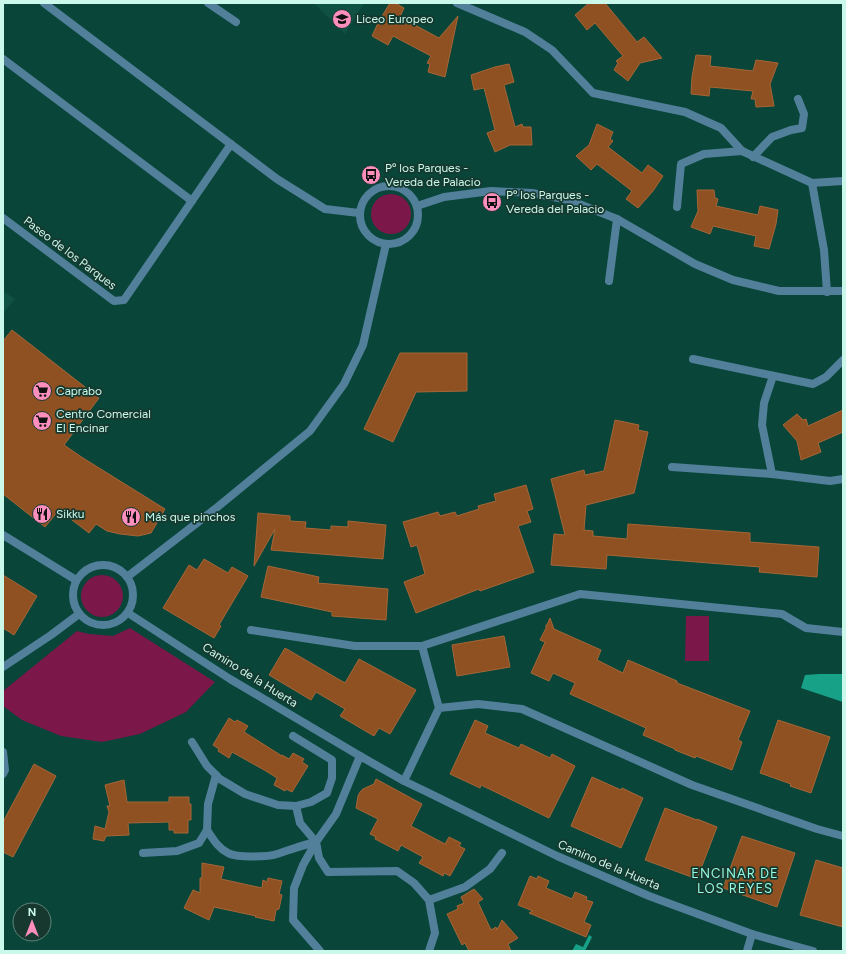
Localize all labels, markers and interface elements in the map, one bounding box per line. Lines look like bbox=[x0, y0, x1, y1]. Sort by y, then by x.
school or university icon: Liceo Europeo bbox=[331, 8, 353, 30]
place label: Liceo Europeo bbox=[356, 12, 433, 26]
place label: Pº los Parques - Vereda de Palacio bbox=[385, 161, 481, 189]
bus stop icon: Pº los Parques - Vereda de Palacio bbox=[360, 164, 382, 186]
place label: Pº los Parques - Vereda del Palacio bbox=[506, 188, 604, 216]
bus stop icon: Pº los Parques - Vereda del Palacio bbox=[481, 191, 503, 213]
street label: Paseo de los Parques bbox=[21, 214, 119, 293]
supermarket icon: Caprabo bbox=[31, 380, 53, 402]
place label: Caprabo bbox=[56, 384, 102, 398]
place label: Centro Comercial El Encinar bbox=[56, 407, 151, 435]
supermarket icon: Centro Comercial El Encinar bbox=[31, 410, 53, 432]
restaurant icon: Sikku bbox=[31, 503, 53, 525]
restaurant icon: Más que pinchos bbox=[120, 506, 142, 528]
place label: Sikku bbox=[56, 507, 85, 521]
place label: Más que pinchos bbox=[145, 510, 236, 524]
street label: Camino de la Huerta bbox=[200, 640, 300, 710]
street label: Camino de la Huerta bbox=[556, 837, 662, 893]
district label: ENCINAR DE LOS REYES bbox=[691, 866, 779, 896]
north arrow bbox=[12, 902, 52, 942]
text: N bbox=[28, 906, 36, 919]

